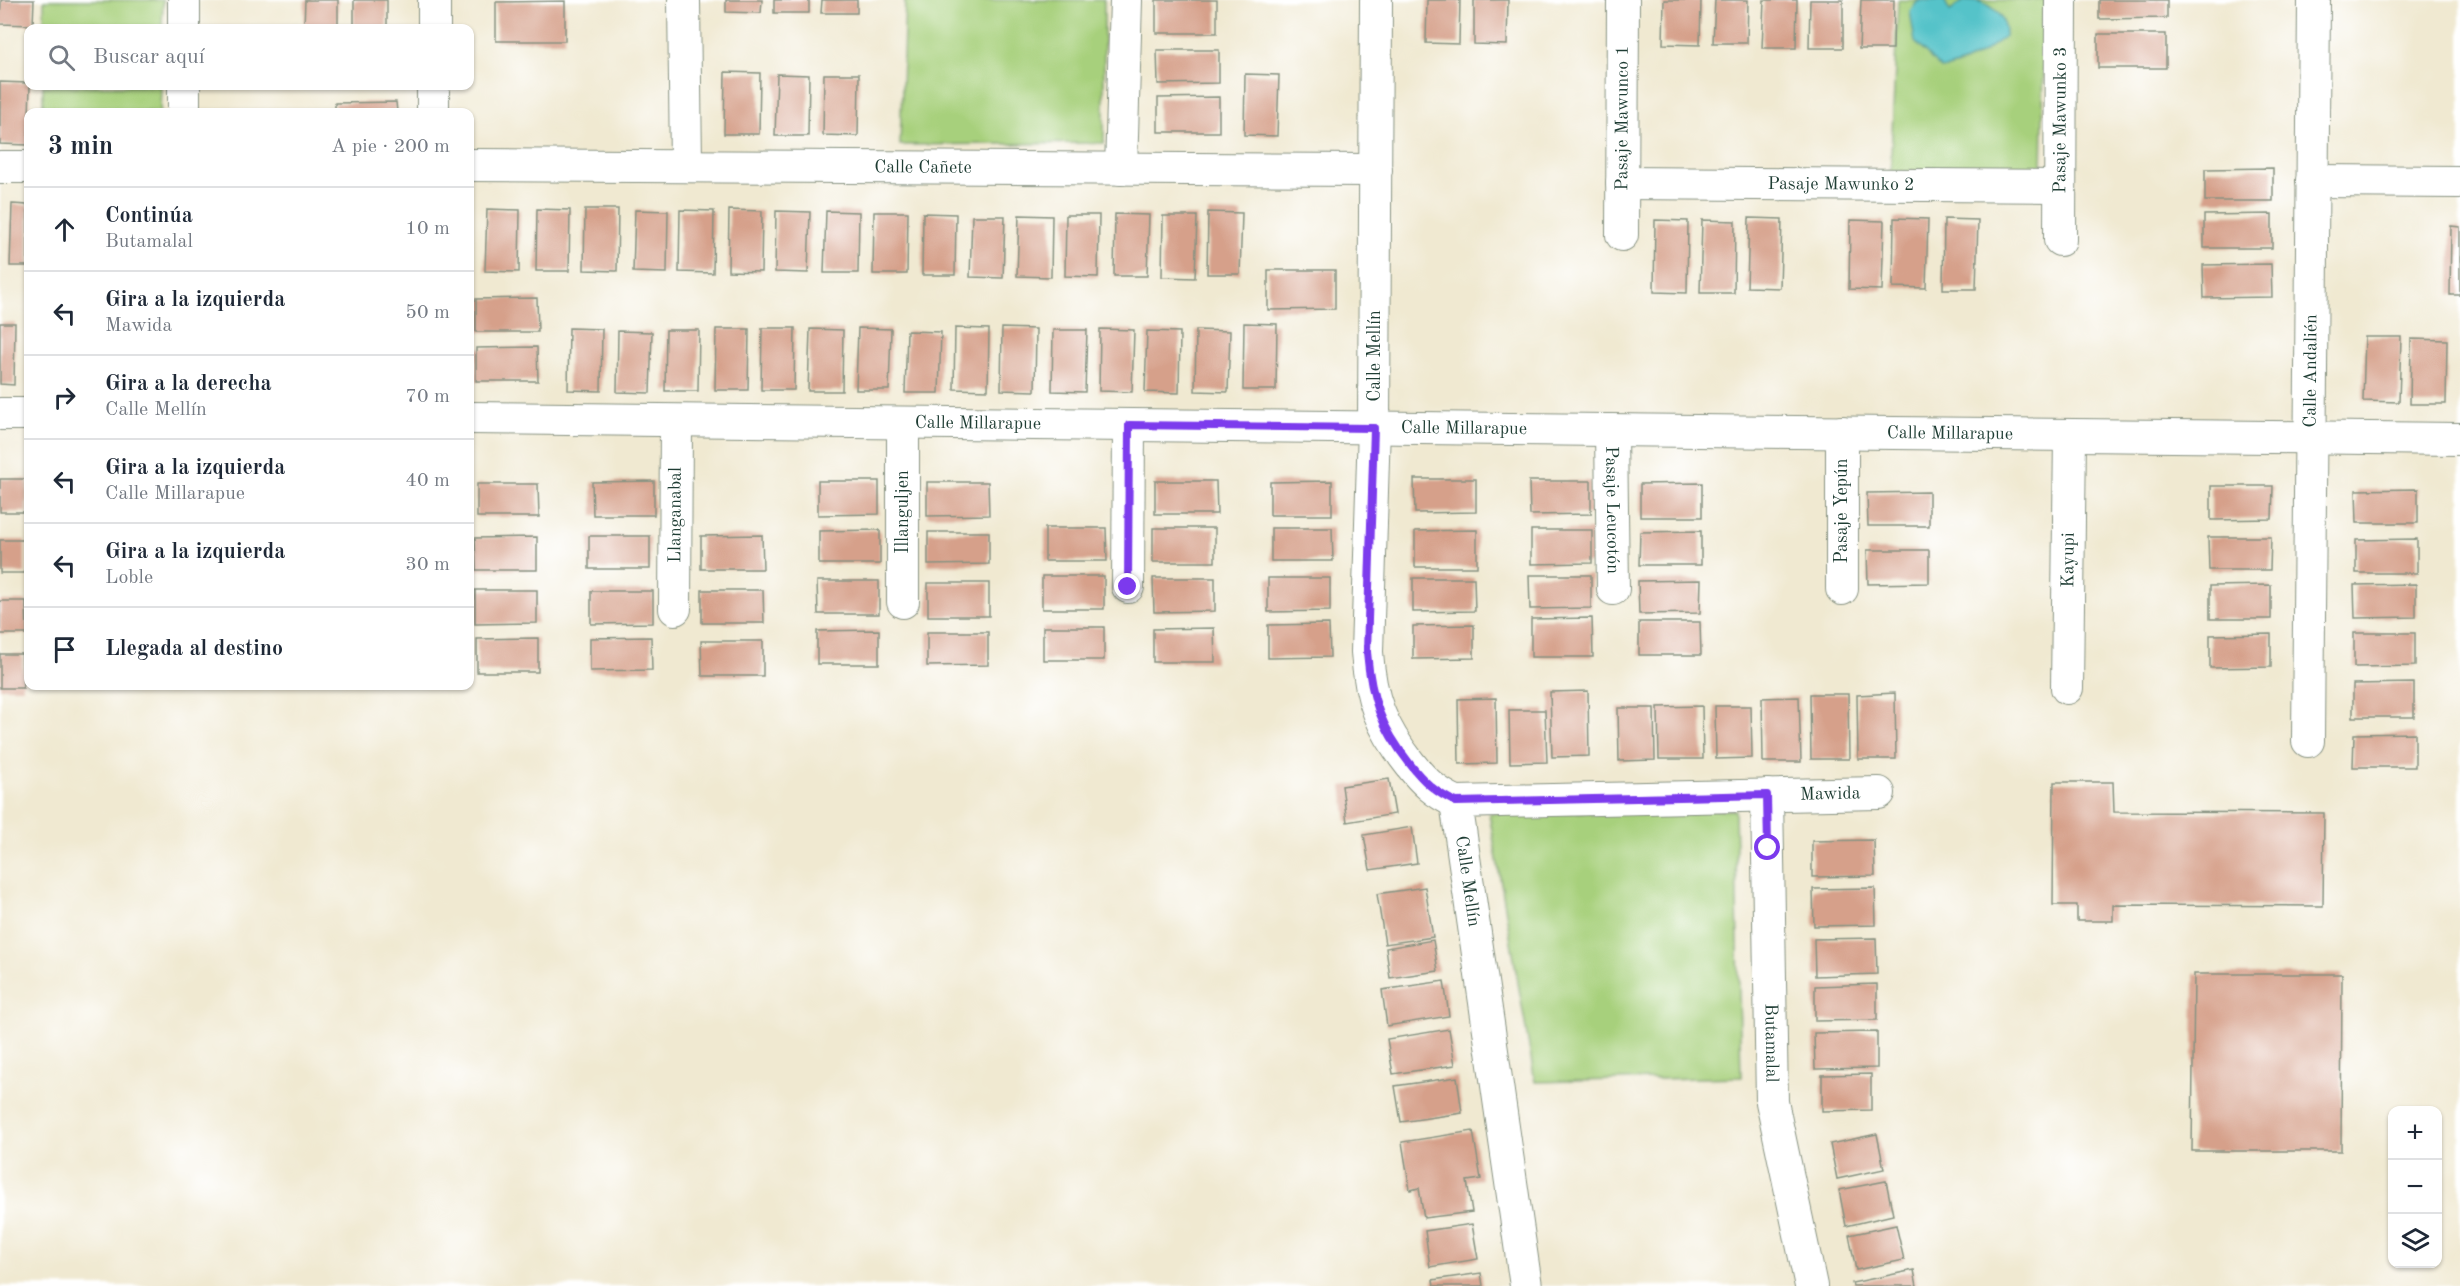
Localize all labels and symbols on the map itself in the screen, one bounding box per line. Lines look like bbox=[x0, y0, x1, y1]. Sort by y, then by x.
street label: Pasaje Mawunco 1 bbox=[1613, 45, 1632, 191]
street label: Pasaje Mawunko 3 bbox=[2051, 47, 2070, 193]
street label: Calle Cañete bbox=[874, 158, 972, 177]
street label: Pasaje Mawunko 2 bbox=[1767, 175, 1914, 194]
street label: Calle Mellín bbox=[1366, 310, 1384, 402]
street label: Calle Andalién bbox=[2302, 314, 2320, 428]
street label: Calle Millarapue bbox=[915, 414, 1041, 433]
street label: Calle Millarapue bbox=[1401, 419, 1527, 438]
street label: Calle Millarapue bbox=[1887, 424, 2013, 443]
street label: Pasaje Leucotón bbox=[1602, 446, 1622, 574]
street label: Pasaje Yepún bbox=[1833, 458, 1851, 563]
street label: Llanganabal bbox=[666, 467, 685, 563]
street label: Illanguljen bbox=[894, 470, 912, 554]
street label: Kayupi bbox=[2059, 532, 2078, 588]
route end bbox=[1114, 573, 1140, 599]
street label: Mawida bbox=[1800, 784, 1861, 804]
street label: Calle Mellín bbox=[1452, 834, 1483, 928]
route start bbox=[1754, 834, 1780, 860]
street label: Butamalal bbox=[1761, 1003, 1781, 1083]

